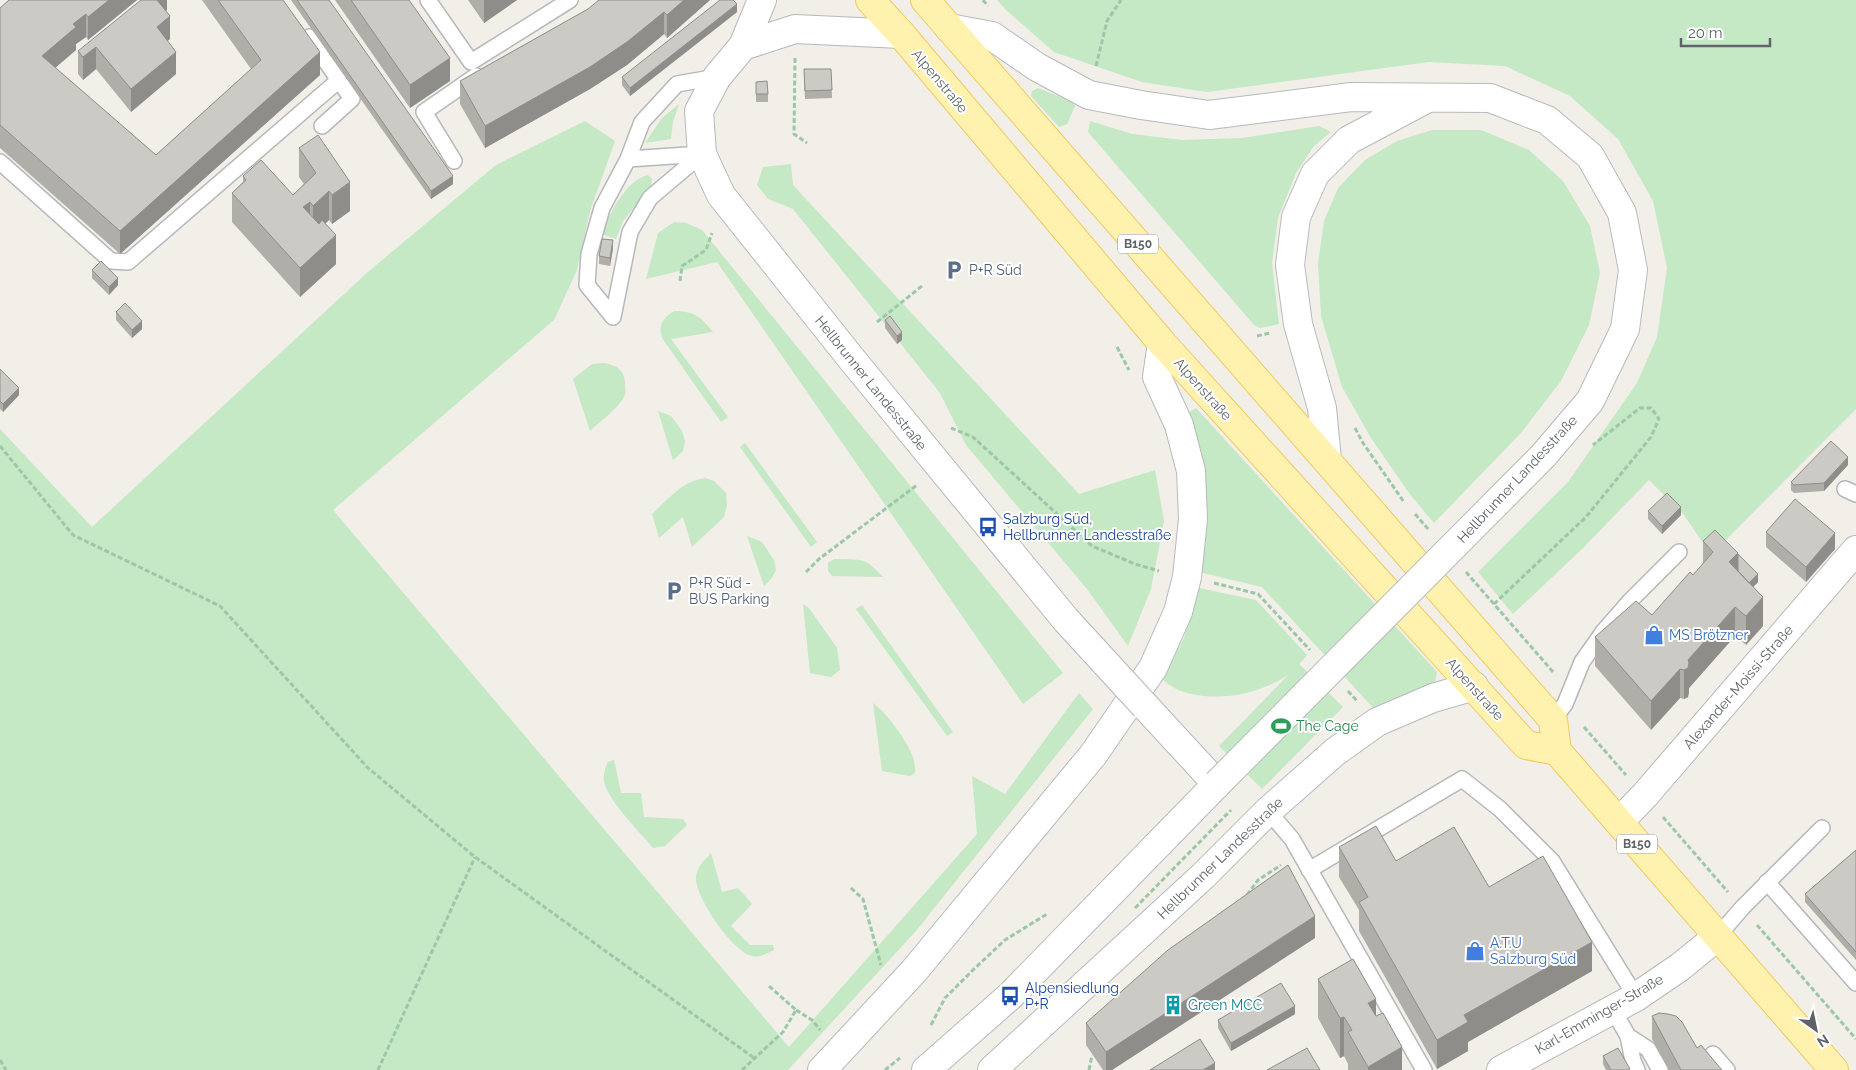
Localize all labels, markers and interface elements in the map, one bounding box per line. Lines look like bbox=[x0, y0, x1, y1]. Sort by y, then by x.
scale bar bbox=[1681, 15, 1770, 47]
text: 20 m bbox=[1688, 24, 1723, 42]
street label: Alpenstraße bbox=[909, 46, 971, 116]
road number: B150 bbox=[1118, 234, 1158, 253]
parking icon: P+R Süd bbox=[943, 259, 965, 281]
place label: P+R Süd bbox=[969, 262, 1022, 278]
street label: Hellbrunner Landesstraße bbox=[812, 313, 930, 453]
street label: Alpenstraße bbox=[1171, 355, 1235, 423]
street label: Hellbrunner Landesstraße bbox=[1454, 412, 1580, 546]
place label: Salzburg Süd, Hellbrunner Landesstraße bbox=[1003, 511, 1171, 543]
bus stop icon: Salzburg Süd, Hellbrunner Landesstraße bbox=[977, 516, 999, 538]
place label: P+R Süd - BUS Parking bbox=[689, 575, 769, 607]
parking icon: P+R Süd - BUS Parking bbox=[663, 580, 685, 602]
street label: Alexander-Moissi-Straße bbox=[1680, 622, 1796, 752]
shop icon: MS Brötzner bbox=[1643, 624, 1665, 646]
place label: MS Brötzner bbox=[1669, 627, 1749, 643]
street label: Alpenstraße bbox=[1443, 655, 1507, 723]
sports icon: The Cage bbox=[1270, 715, 1292, 737]
place label: The Cage bbox=[1296, 718, 1359, 734]
street label: Hellbrunner Landesstraße bbox=[1154, 794, 1286, 922]
road number: B150 bbox=[1617, 834, 1657, 854]
place label: A.T.U Salzburg Süd bbox=[1490, 935, 1576, 967]
shop icon: A.T.U Salzburg Süd bbox=[1464, 940, 1486, 962]
street label: Karl-Emminger-Straße bbox=[1532, 971, 1666, 1057]
place label: Alpensiedlung P+R bbox=[1025, 980, 1119, 1012]
bus stop icon: Alpensiedlung P+R bbox=[999, 985, 1021, 1007]
building icon: Green MCC bbox=[1162, 994, 1184, 1016]
place label: Green MCC bbox=[1188, 997, 1263, 1013]
north arrow bbox=[1791, 1005, 1841, 1055]
text: N bbox=[1814, 1031, 1832, 1051]

